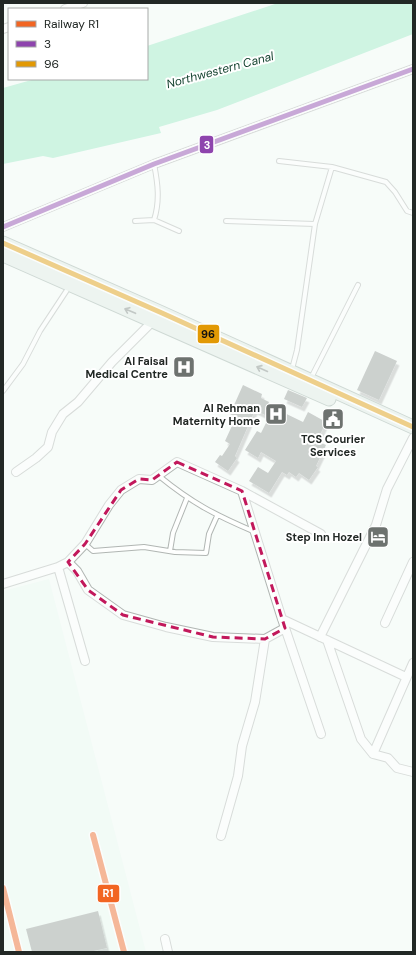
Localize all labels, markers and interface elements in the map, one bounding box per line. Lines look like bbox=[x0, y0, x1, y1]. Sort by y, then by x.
legend bbox=[8, 8, 148, 80]
text: Railway R1 bbox=[44, 16, 99, 32]
text: 3 bbox=[44, 36, 51, 52]
water label: Northwestern Canal bbox=[165, 48, 276, 92]
text: 96 bbox=[44, 56, 59, 72]
line badge: 3 bbox=[199, 135, 214, 154]
text: 3 bbox=[204, 138, 210, 152]
one-way arrow bbox=[125, 307, 137, 314]
line badge: 96 bbox=[197, 324, 220, 344]
text: 96 bbox=[201, 327, 215, 341]
place label: Al Faisal Medical Centre bbox=[85, 354, 168, 381]
hospital icon: Al Faisal Medical Centre bbox=[171, 354, 197, 380]
one-way arrow bbox=[257, 365, 269, 372]
place label: Al Rehman Maternity Home bbox=[173, 401, 260, 428]
hospital icon: Al Rehman Maternity Home bbox=[263, 401, 289, 427]
public building icon: TCS Courier Services bbox=[320, 406, 346, 432]
place label: TCS Courier Services bbox=[301, 432, 365, 459]
hotel icon: Step Inn Hozel bbox=[365, 524, 391, 550]
place label: Step Inn Hozel bbox=[286, 530, 362, 544]
line badge: R1 bbox=[97, 884, 120, 903]
text: R1 bbox=[103, 886, 113, 900]

